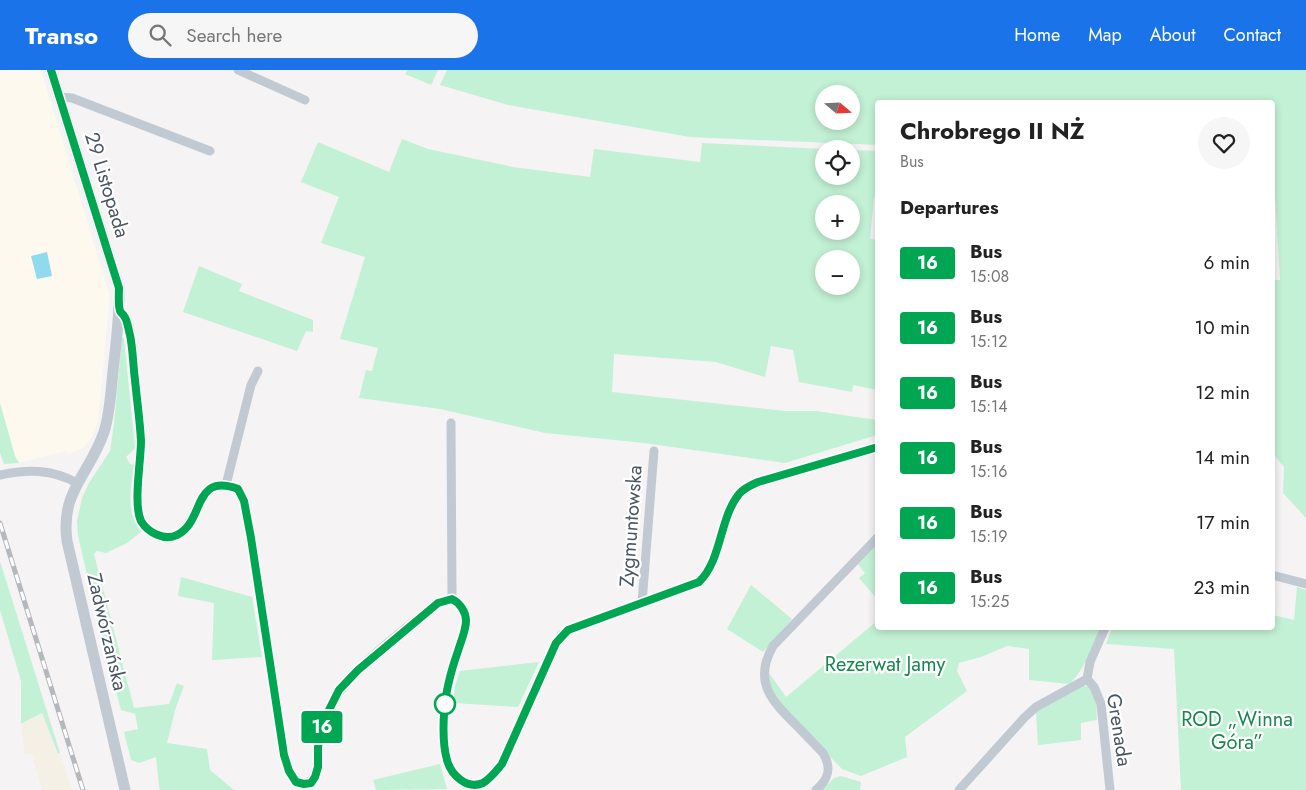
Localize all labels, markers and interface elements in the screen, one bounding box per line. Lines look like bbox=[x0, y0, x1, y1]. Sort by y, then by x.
search box bbox=[128, 13, 478, 58]
text: Transo bbox=[25, 18, 98, 53]
icon: search bbox=[146, 21, 174, 49]
text: Search here bbox=[186, 22, 282, 49]
text: Home bbox=[1014, 22, 1060, 48]
text: Map bbox=[1088, 22, 1122, 48]
text: About bbox=[1150, 22, 1195, 48]
text: Contact bbox=[1223, 22, 1281, 48]
north arrow bbox=[815, 85, 860, 130]
map controls bbox=[815, 85, 860, 295]
text: Chrobrego II NŻ bbox=[900, 113, 1085, 148]
button: heart bbox=[1198, 117, 1250, 169]
street label: 29 Listopada bbox=[77, 129, 137, 241]
button: locate bbox=[815, 140, 860, 185]
text: Bus bbox=[900, 150, 924, 173]
text: Departures bbox=[900, 194, 999, 221]
button: + bbox=[815, 195, 860, 240]
text: Bus bbox=[970, 238, 1002, 265]
text: 6 min bbox=[1204, 249, 1250, 276]
button: − bbox=[815, 250, 860, 295]
text: 16 bbox=[917, 250, 938, 276]
text: 15:08 bbox=[970, 265, 1009, 288]
text: Bus bbox=[970, 303, 1002, 330]
text: 10 min bbox=[1195, 314, 1250, 341]
text: 16 bbox=[917, 315, 938, 341]
text: 15:12 bbox=[970, 330, 1007, 353]
text: Bus bbox=[970, 368, 1002, 395]
text: 12 min bbox=[1195, 379, 1250, 406]
text: 16 bbox=[917, 380, 938, 406]
text: 15:14 bbox=[970, 395, 1008, 418]
text: Bus bbox=[970, 433, 1002, 460]
text: 14 min bbox=[1195, 444, 1250, 471]
text: 16 bbox=[917, 445, 938, 471]
text: 15:16 bbox=[970, 460, 1007, 483]
street label: Zygmuntowska bbox=[612, 464, 650, 588]
text: Bus bbox=[970, 498, 1002, 525]
text: 17 min bbox=[1196, 509, 1250, 536]
text: 16 bbox=[917, 510, 938, 536]
text: 15:19 bbox=[970, 525, 1007, 548]
text: Bus bbox=[970, 563, 1002, 590]
street label: Zadwórzańska bbox=[79, 571, 135, 693]
text: 23 min bbox=[1193, 574, 1250, 601]
text: 16 bbox=[917, 575, 938, 601]
text: 15:25 bbox=[970, 590, 1009, 613]
park label: Rezerwat Jamy bbox=[825, 650, 945, 679]
street label: Grenada bbox=[1099, 691, 1139, 769]
unlabelled marker bbox=[434, 693, 456, 715]
park label: ROD „Winna Góra” bbox=[1181, 705, 1293, 757]
line badge: 16 bbox=[300, 711, 344, 743]
text: 16 bbox=[311, 714, 333, 740]

